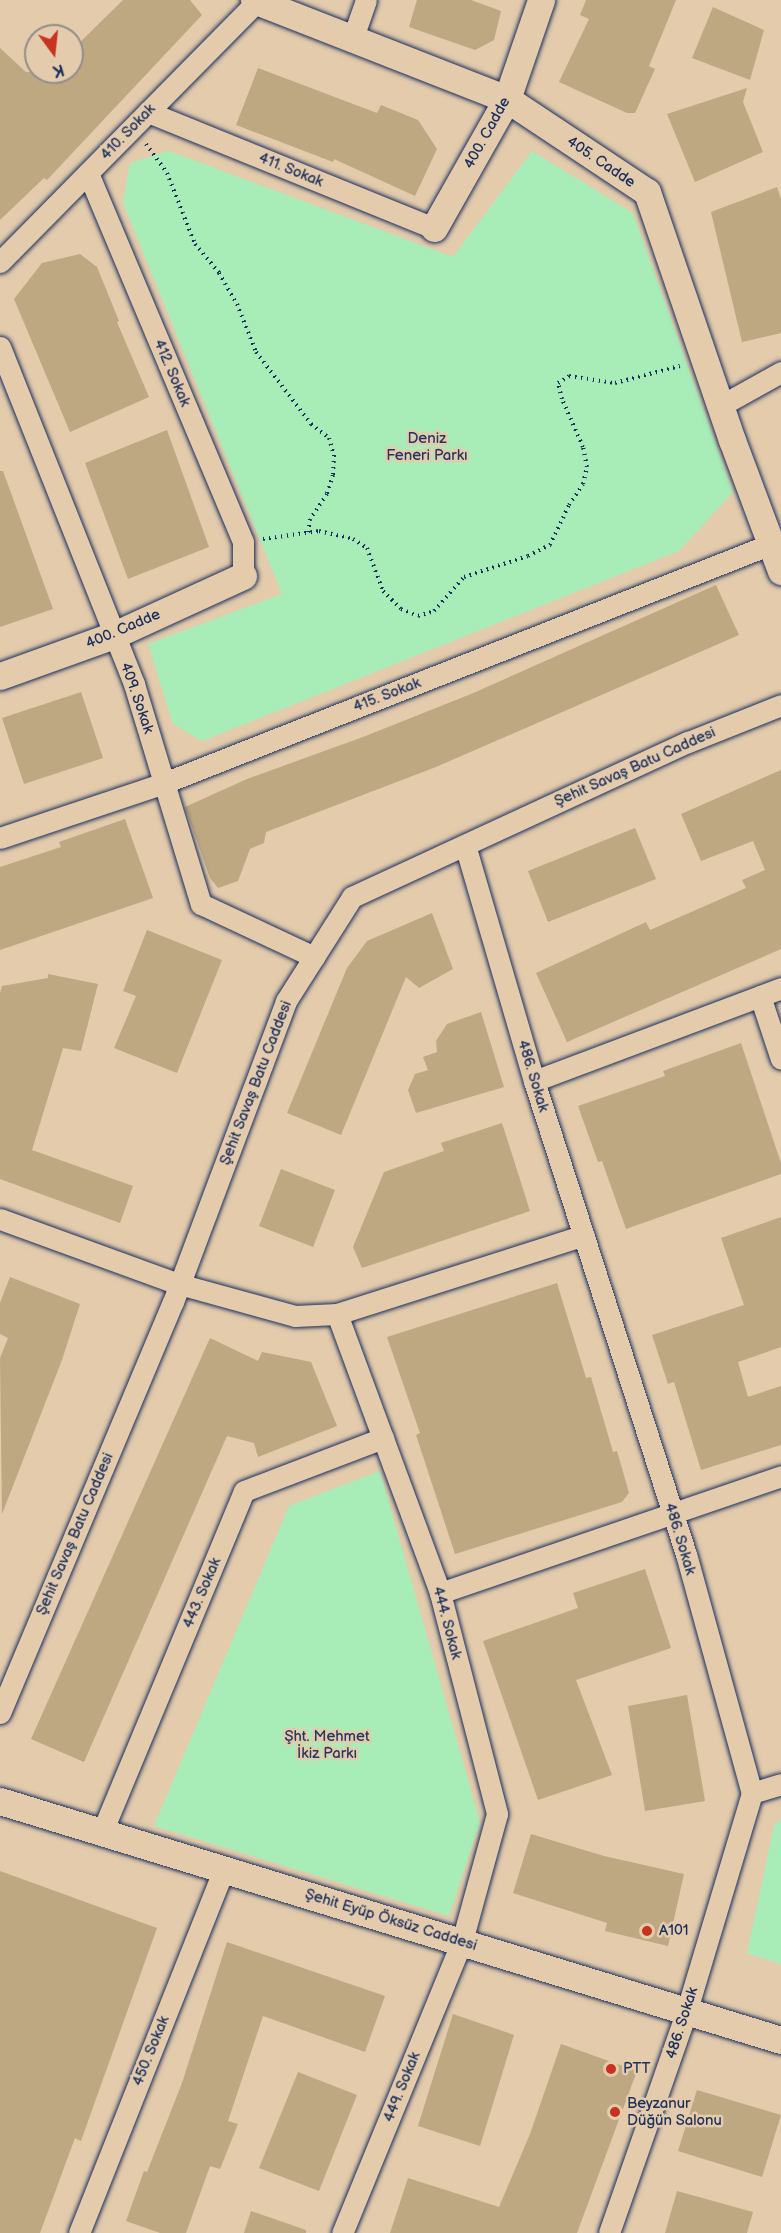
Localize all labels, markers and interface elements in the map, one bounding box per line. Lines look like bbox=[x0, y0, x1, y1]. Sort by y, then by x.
north arrow bbox=[24, 24, 84, 84]
text: K bbox=[51, 59, 66, 81]
street label: 400. Cadde bbox=[460, 94, 514, 172]
street label: 410. Sokak bbox=[97, 100, 159, 164]
street label: 405. Cadde bbox=[563, 133, 639, 191]
street label: 411. Sokak bbox=[256, 149, 326, 191]
street label: 412. Sokak bbox=[150, 337, 194, 409]
park label: Deniz Feneri Parkı bbox=[386, 429, 468, 464]
street label: 400. Cadde bbox=[83, 605, 163, 653]
street label: 409. Sokak bbox=[116, 660, 158, 736]
street label: 415. Sokak bbox=[351, 674, 423, 716]
street label: Şehit Savaş Batu Caddesi bbox=[551, 723, 719, 811]
street label: Şehit Savaş Batu Caddesi bbox=[216, 998, 296, 1168]
street label: 486. Sokak bbox=[513, 1038, 553, 1114]
street label: Şehit Savaş Batu Caddesi bbox=[33, 1450, 117, 1618]
street label: 486. Sokak bbox=[660, 1501, 700, 1577]
street label: 443. Sokak bbox=[179, 1555, 225, 1631]
street label: 444. Sokak bbox=[429, 1584, 465, 1662]
park label: Şht. Mehmet İkiz Parkı bbox=[285, 1727, 369, 1762]
street label: Şehit Eyüp Öksüz Caddesi bbox=[303, 1885, 479, 1955]
place label: A101 bbox=[659, 1922, 689, 1940]
marker: A101 bbox=[640, 1924, 654, 1938]
street label: 486. Sokak bbox=[662, 1985, 702, 2061]
street label: 450. Sokak bbox=[129, 2013, 173, 2089]
street label: 449. Sokak bbox=[380, 2049, 424, 2125]
place label: PTT bbox=[623, 2060, 650, 2078]
marker: PTT bbox=[604, 2062, 618, 2076]
place label: Beyzanur Düğün Salonu bbox=[627, 2094, 722, 2129]
marker: Beyzanur Düğün Salonu bbox=[608, 2105, 622, 2119]

